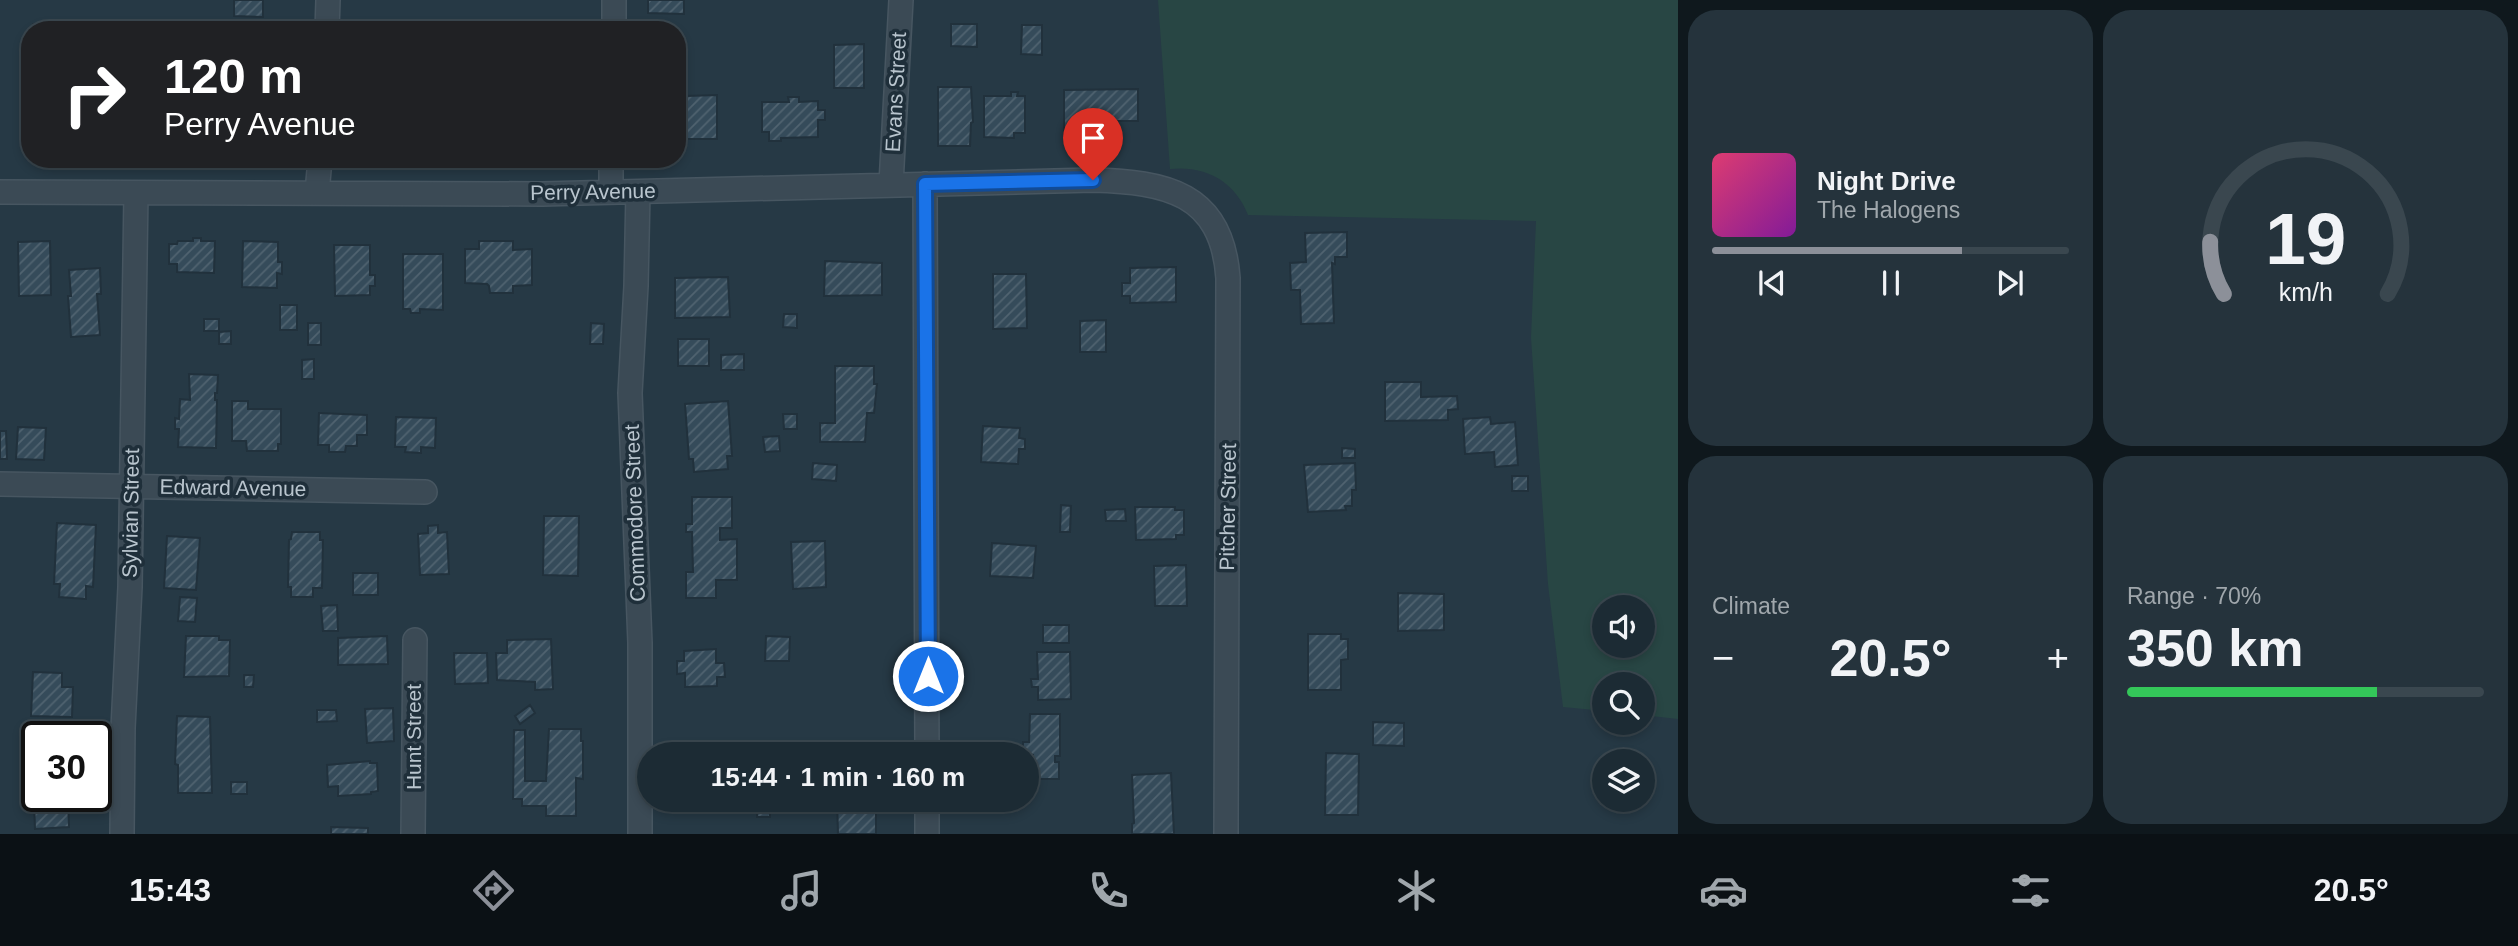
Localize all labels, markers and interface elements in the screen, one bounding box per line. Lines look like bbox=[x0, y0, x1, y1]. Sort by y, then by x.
street label: Evans Street bbox=[881, 31, 910, 153]
icon: right bbox=[49, 49, 140, 140]
text: 120 m bbox=[164, 49, 303, 103]
text: Perry Avenue bbox=[164, 106, 356, 142]
pin bbox=[1063, 108, 1123, 180]
icon: arrive bbox=[1074, 119, 1112, 157]
text: Night Drive bbox=[1817, 166, 1956, 196]
street label: Perry Avenue bbox=[530, 179, 656, 204]
text: The Halogens bbox=[1817, 197, 1960, 223]
text: 19 bbox=[2265, 198, 2346, 279]
icon: previous bbox=[1753, 264, 1791, 302]
icon: pause bbox=[1872, 264, 1910, 302]
icon: next bbox=[1991, 264, 2029, 302]
text: km/h bbox=[2278, 278, 2333, 306]
street label: Commodore Street bbox=[620, 424, 649, 602]
street label: Pitcher Street bbox=[1215, 443, 1240, 571]
street label: Sylvian Street bbox=[118, 448, 143, 578]
street label: Edward Avenue bbox=[159, 475, 307, 500]
text: Range · 70% bbox=[2127, 583, 2261, 609]
text: Climate bbox=[1712, 593, 1790, 619]
map controls bbox=[1592, 595, 1655, 812]
button: sound bbox=[1592, 595, 1655, 658]
text: 350 km bbox=[2127, 619, 2303, 677]
text: 20.5° bbox=[1829, 629, 1952, 687]
text: − bbox=[1712, 637, 1734, 679]
text: + bbox=[2047, 637, 2069, 679]
position arrow bbox=[891, 639, 965, 713]
button: search bbox=[1592, 672, 1655, 735]
street label: Hunt Street bbox=[402, 684, 425, 790]
speed limit sign: 30 bbox=[21, 721, 112, 812]
button: layers bbox=[1592, 749, 1655, 812]
text: 15:44 · 1 min · 160 m bbox=[711, 762, 965, 792]
icon: directions bbox=[469, 866, 518, 915]
icon: music bbox=[777, 866, 826, 915]
icon: phone bbox=[1084, 866, 1133, 915]
icon: climate bbox=[1392, 866, 1441, 915]
icon: car bbox=[1699, 866, 1748, 915]
icon: filters bbox=[2006, 866, 2055, 915]
text: 15:43 bbox=[129, 872, 211, 908]
text: 20.5° bbox=[2314, 872, 2389, 908]

